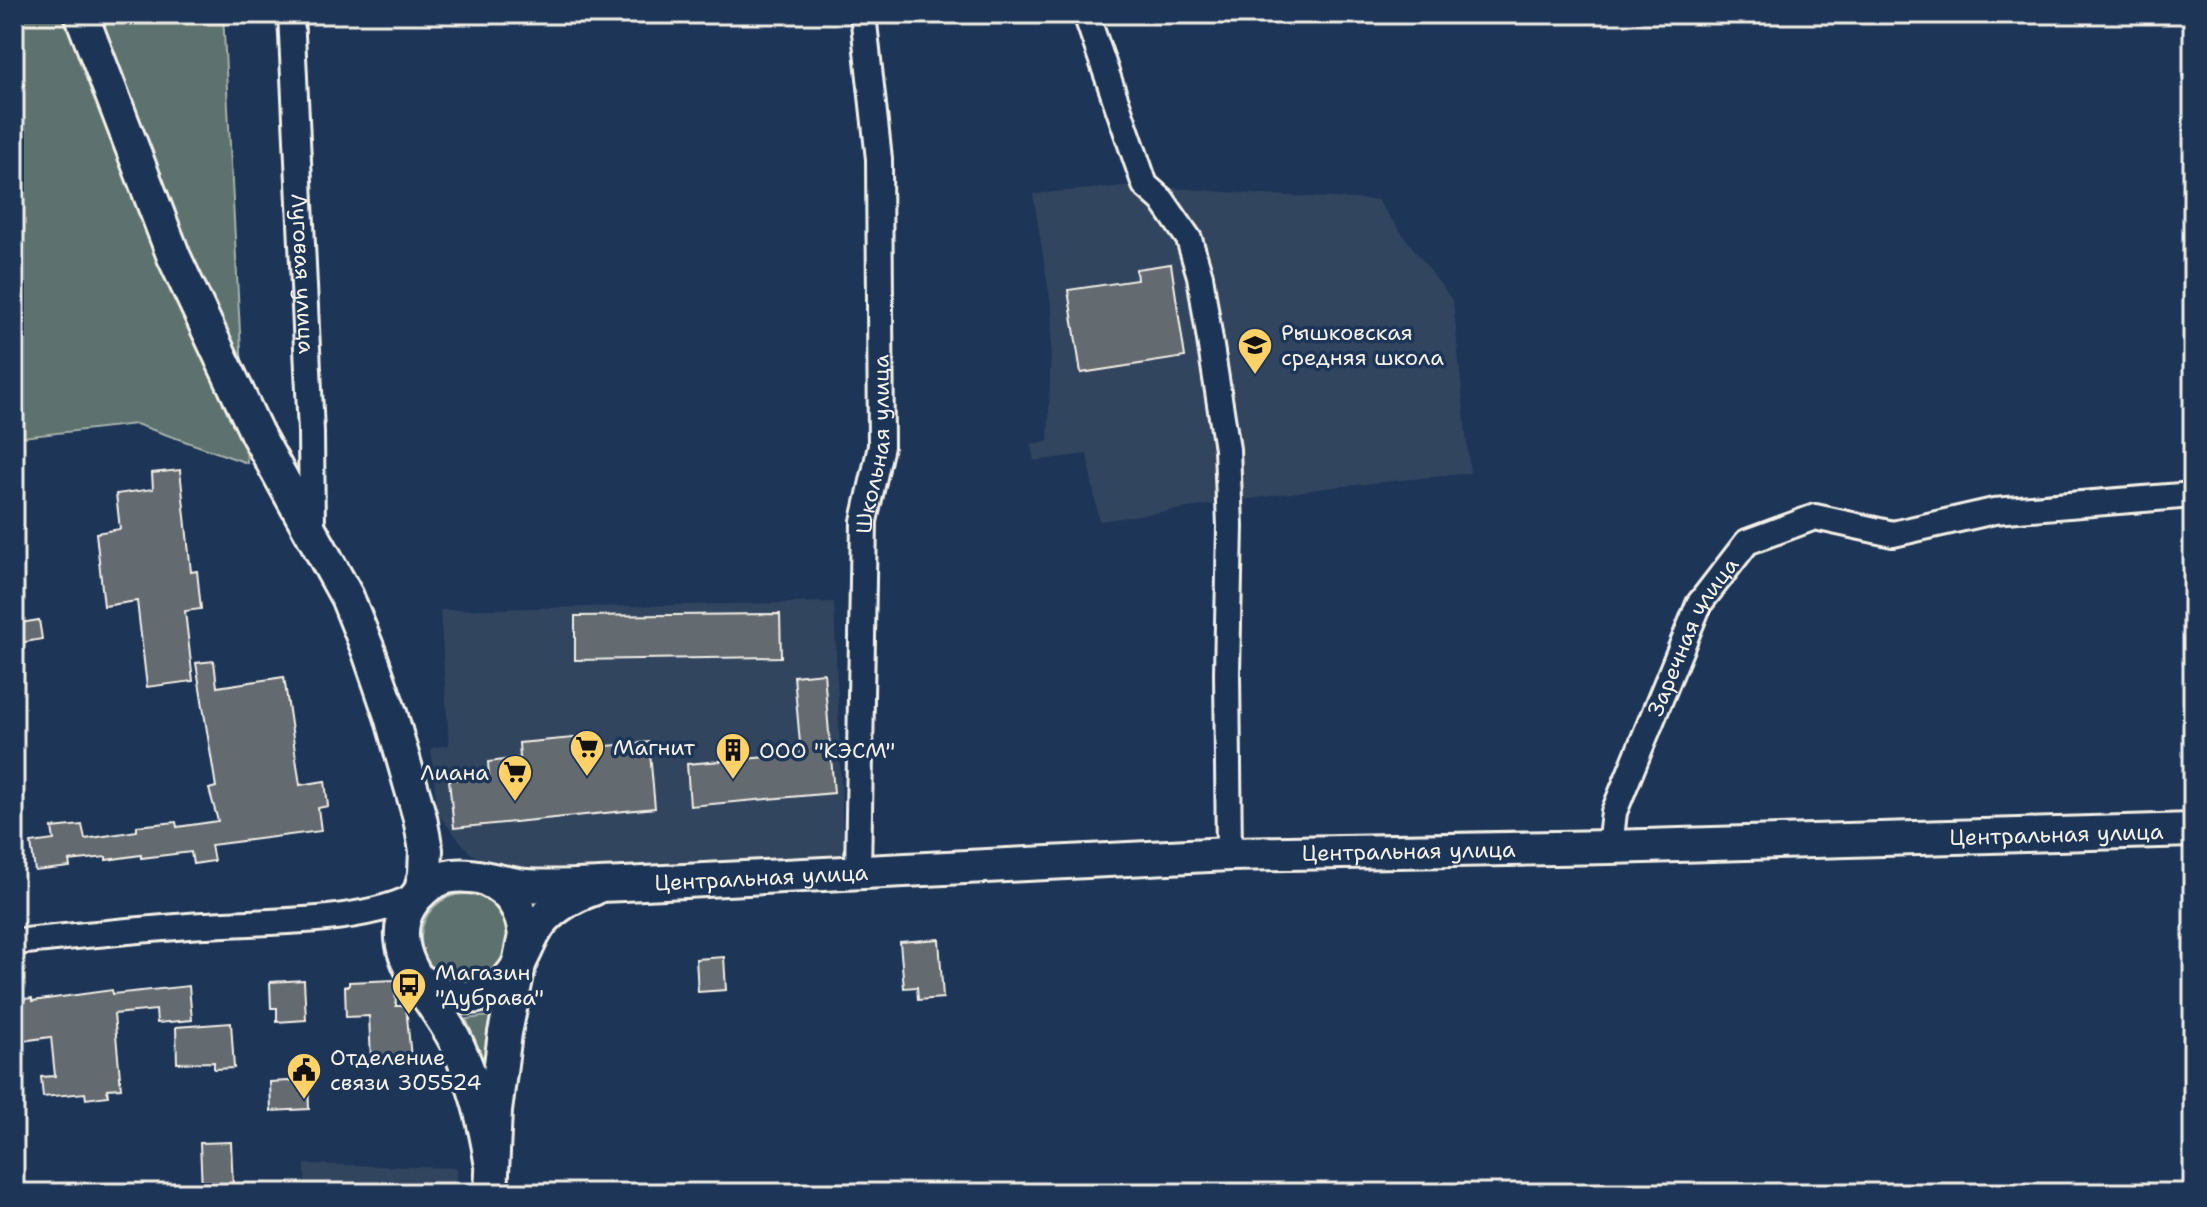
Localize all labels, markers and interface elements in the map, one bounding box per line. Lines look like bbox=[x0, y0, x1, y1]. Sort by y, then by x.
street label: Луговая улица bbox=[285, 193, 322, 355]
place label: Рышковская средняя школа bbox=[1281, 318, 1444, 372]
school or university icon: Рышковская средняя школа bbox=[1236, 326, 1274, 376]
street label: Школьная улица bbox=[849, 354, 896, 534]
street label: Заречная улица bbox=[1640, 551, 1745, 720]
supermarket icon: Магнит bbox=[568, 728, 606, 778]
building icon: ООО "КЭСМ" bbox=[714, 731, 752, 781]
place label: Магнит bbox=[613, 733, 696, 762]
place label: ООО "КЭСМ" bbox=[759, 736, 895, 765]
supermarket icon: Лиана bbox=[496, 753, 534, 803]
place label: Лиана bbox=[420, 758, 489, 787]
street label: Центральная улица bbox=[1949, 816, 2164, 852]
street label: Центральная улица bbox=[1301, 834, 1516, 867]
street label: Центральная улица bbox=[654, 857, 869, 897]
place label: Магазин "Дубрава" bbox=[435, 958, 544, 1012]
bus stop icon: Магазин "Дубрава" bbox=[390, 966, 428, 1016]
place label: Отделение связи 305524 bbox=[330, 1043, 482, 1097]
public building icon: Отделение связи 305524 bbox=[285, 1051, 323, 1101]

